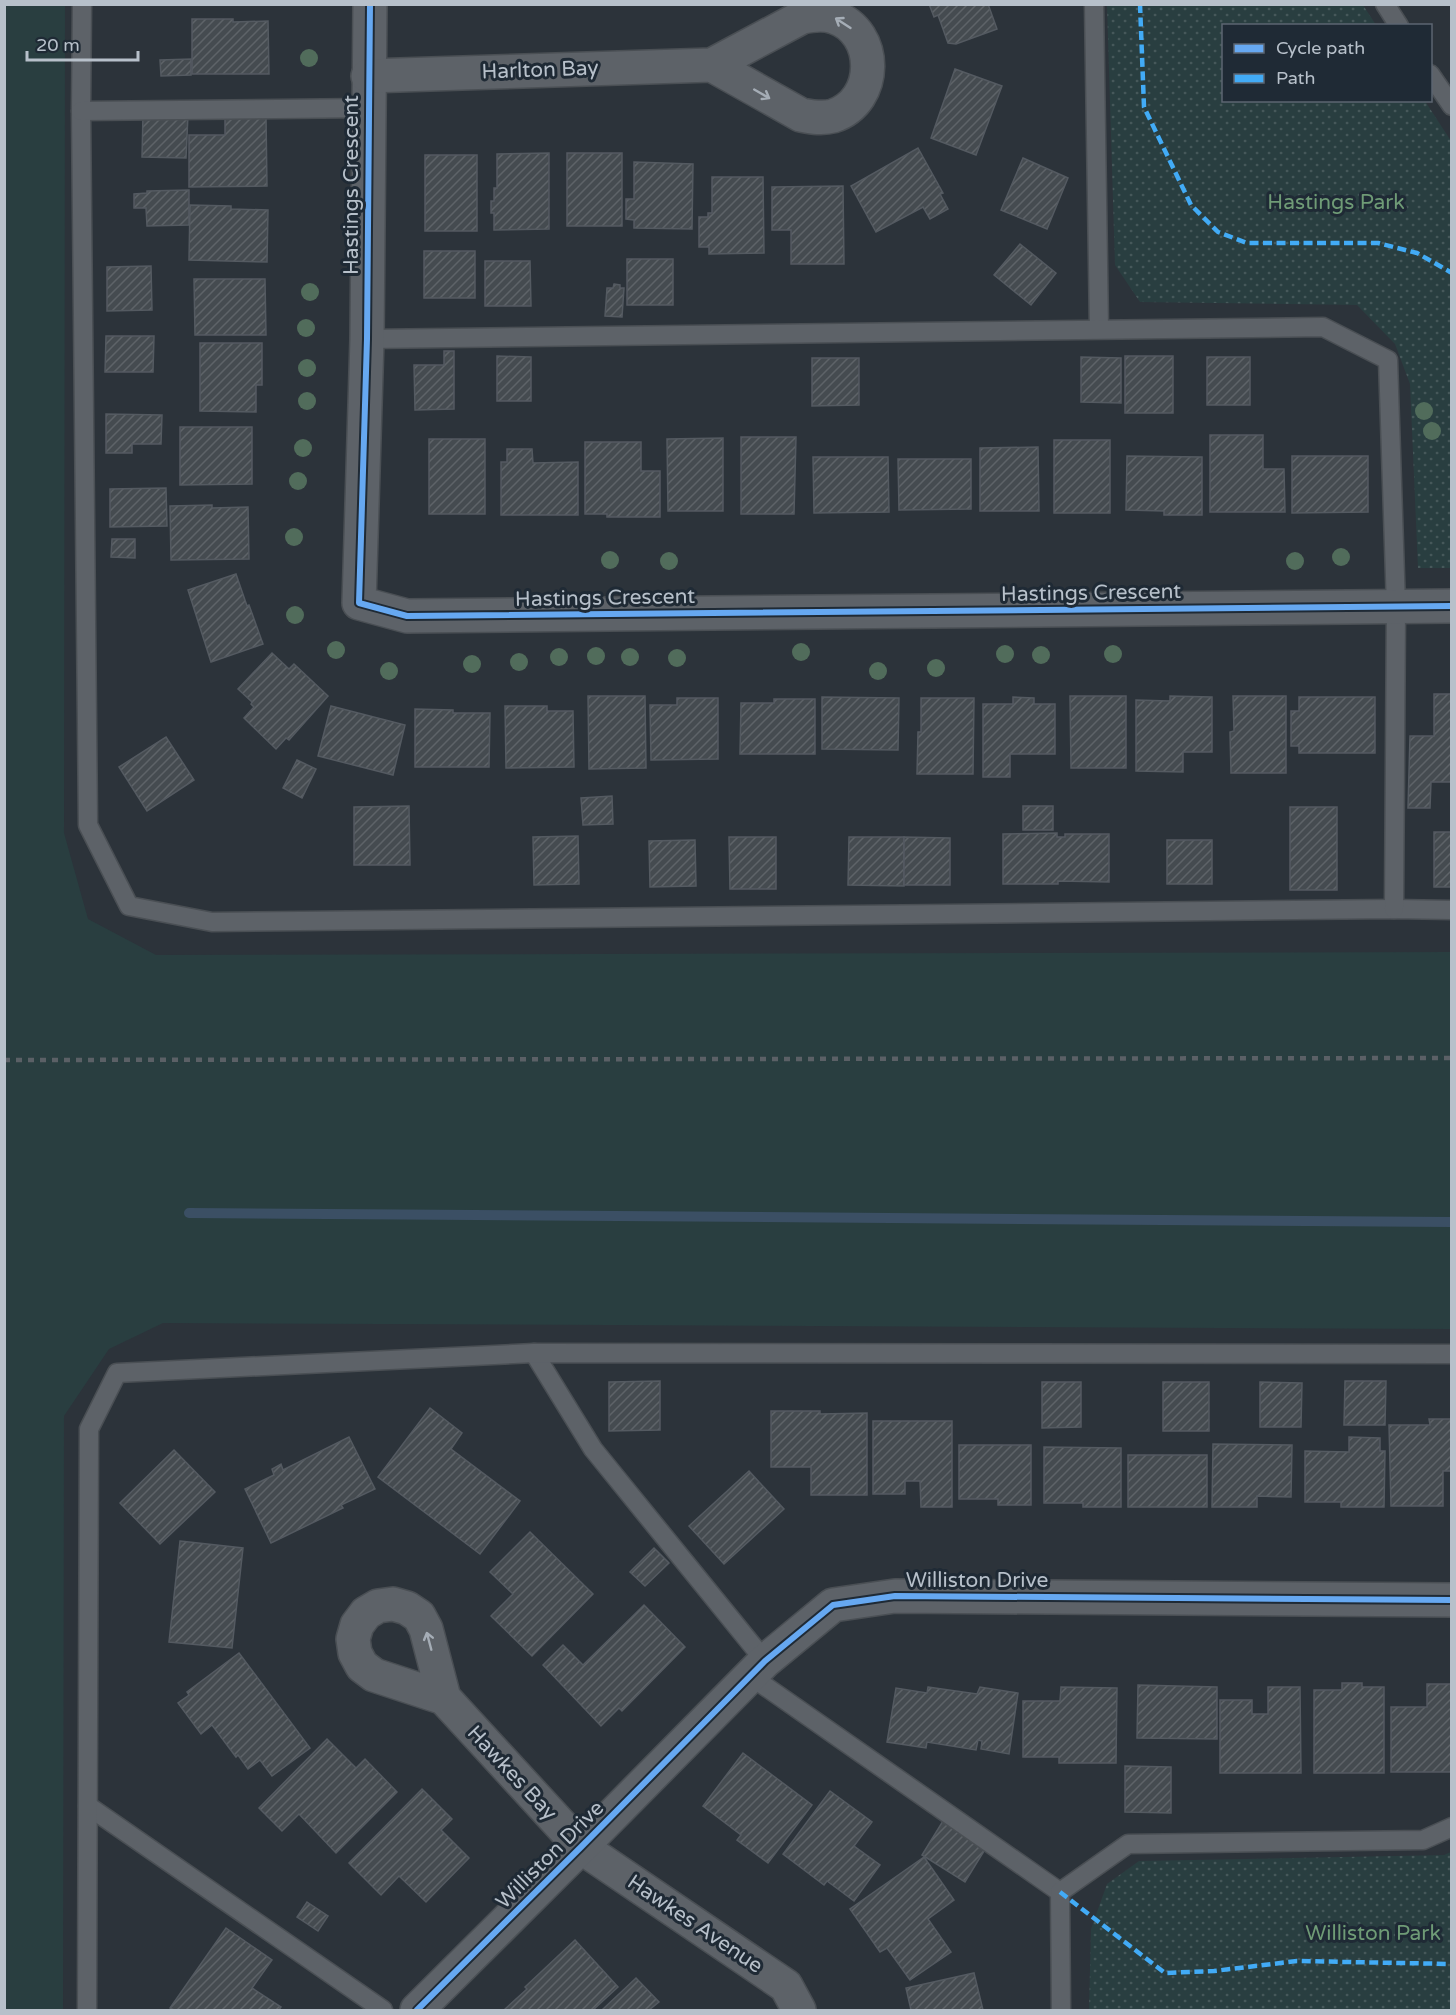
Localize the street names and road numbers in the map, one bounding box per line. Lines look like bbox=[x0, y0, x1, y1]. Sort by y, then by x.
street label: Harlton Bay bbox=[481, 55, 599, 85]
street label: Hastings Crescent bbox=[339, 95, 364, 275]
street label: Hastings Crescent bbox=[1001, 579, 1181, 607]
street label: Hastings Crescent bbox=[515, 584, 695, 612]
street label: Williston Drive bbox=[906, 1568, 1048, 1593]
street label: Hawkes Bay bbox=[462, 1721, 562, 1825]
street label: Williston Drive bbox=[491, 1796, 609, 1914]
street label: Hawkes Avenue bbox=[623, 1869, 768, 1979]

